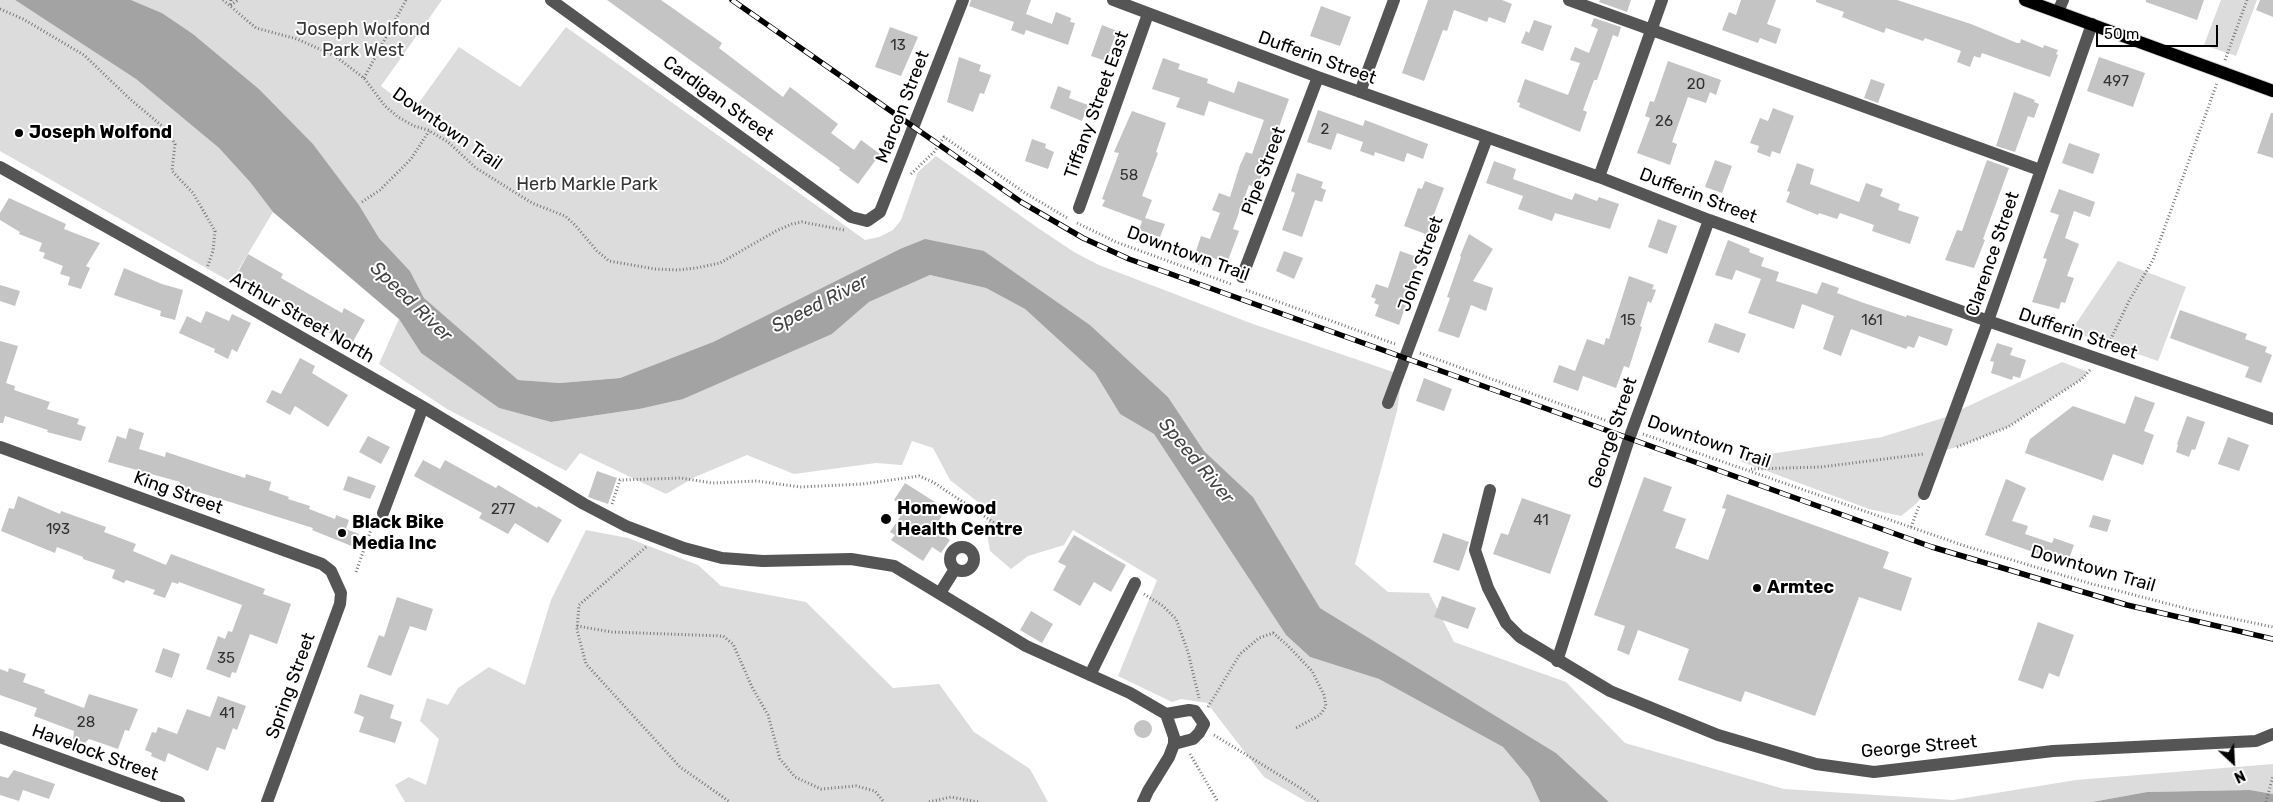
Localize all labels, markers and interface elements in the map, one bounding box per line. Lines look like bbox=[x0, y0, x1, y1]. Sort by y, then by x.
scale bar bbox=[2098, 15, 2220, 47]
park label: Joseph Wolfond Park West bbox=[296, 19, 430, 62]
text: 50 m bbox=[2104, 25, 2139, 43]
street label: Dufferin Street bbox=[1255, 27, 1379, 89]
street label: Tiffany Street East bbox=[1060, 28, 1134, 182]
house number: 13 bbox=[890, 37, 906, 55]
street label: Marcon Street bbox=[872, 48, 934, 166]
street label: Cardigan Street bbox=[658, 52, 778, 146]
house number: 497 bbox=[2103, 73, 2129, 91]
house number: 20 bbox=[1687, 76, 1705, 94]
street label: Downtown Trail bbox=[388, 83, 506, 175]
house number: 26 bbox=[1655, 113, 1673, 131]
house number: 2 bbox=[1321, 121, 1329, 139]
place label: Joseph Wolfond bbox=[29, 122, 172, 144]
street label: Pipe Street bbox=[1237, 124, 1291, 218]
marker: Joseph Wolfond bbox=[13, 127, 25, 139]
street label: Dufferin Street bbox=[1636, 164, 1760, 228]
house number: 58 bbox=[1120, 167, 1138, 185]
park label: Herb Markle Park bbox=[516, 174, 658, 196]
street label: Clarence Street bbox=[1962, 189, 2024, 319]
street label: John Street bbox=[1394, 213, 1448, 315]
street label: Downtown Trail bbox=[1124, 222, 1252, 286]
water label: Speed River bbox=[365, 257, 457, 347]
street label: Arthur Street North bbox=[226, 268, 378, 368]
water label: Speed River bbox=[768, 270, 872, 338]
street label: Dufferin Street bbox=[2016, 304, 2140, 364]
house number: 15 bbox=[1620, 312, 1636, 330]
house number: 161 bbox=[1861, 312, 1883, 330]
street label: George Street bbox=[1584, 374, 1642, 492]
street label: Downtown Trail bbox=[1645, 411, 1773, 473]
water label: Speed River bbox=[1153, 413, 1239, 509]
street label: King Street bbox=[130, 467, 226, 519]
place label: Homewood Health Centre bbox=[897, 498, 1023, 540]
house number: 277 bbox=[491, 501, 515, 519]
place label: Black Bike Media Inc bbox=[352, 512, 444, 554]
marker: Homewood Health Centre bbox=[879, 512, 893, 526]
house number: 41 bbox=[1533, 512, 1549, 530]
house number: 193 bbox=[46, 521, 70, 539]
marker: Black Bike Media Inc bbox=[336, 527, 348, 539]
street label: Downtown Trail bbox=[2028, 541, 2158, 597]
place label: Armtec bbox=[1767, 577, 1834, 599]
marker: Armtec bbox=[1751, 582, 1763, 594]
street label: Spring Street bbox=[262, 630, 320, 742]
house number: 35 bbox=[217, 650, 235, 668]
house number: 41 bbox=[219, 705, 235, 723]
house number: 28 bbox=[77, 714, 95, 732]
street label: Havelock Street bbox=[29, 720, 161, 786]
street label: George Street bbox=[1860, 731, 1978, 763]
north arrow bbox=[2208, 737, 2258, 787]
text: N bbox=[2231, 766, 2248, 786]

